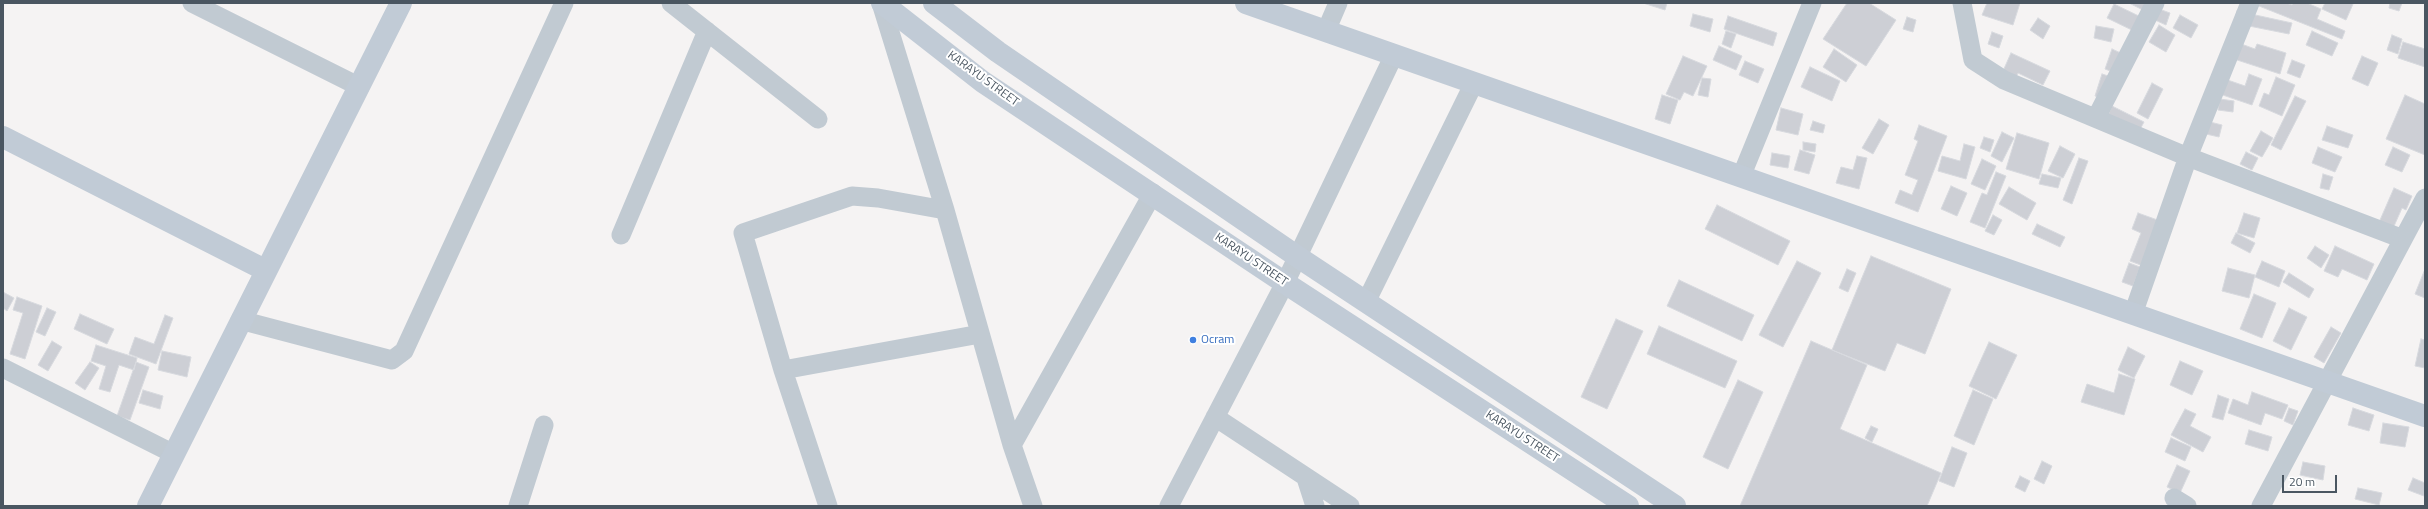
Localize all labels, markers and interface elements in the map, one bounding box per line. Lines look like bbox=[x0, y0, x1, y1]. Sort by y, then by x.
street label: KARAYU STREET bbox=[945, 48, 1021, 110]
street label: KARAYU STREET bbox=[1212, 230, 1290, 290]
place label: Ocram bbox=[1201, 333, 1234, 347]
marker: Ocram bbox=[1188, 335, 1198, 345]
street label: KARAYU STREET bbox=[1483, 408, 1561, 466]
scale bar bbox=[2284, 467, 2339, 493]
text: 20 m bbox=[2289, 472, 2315, 491]

